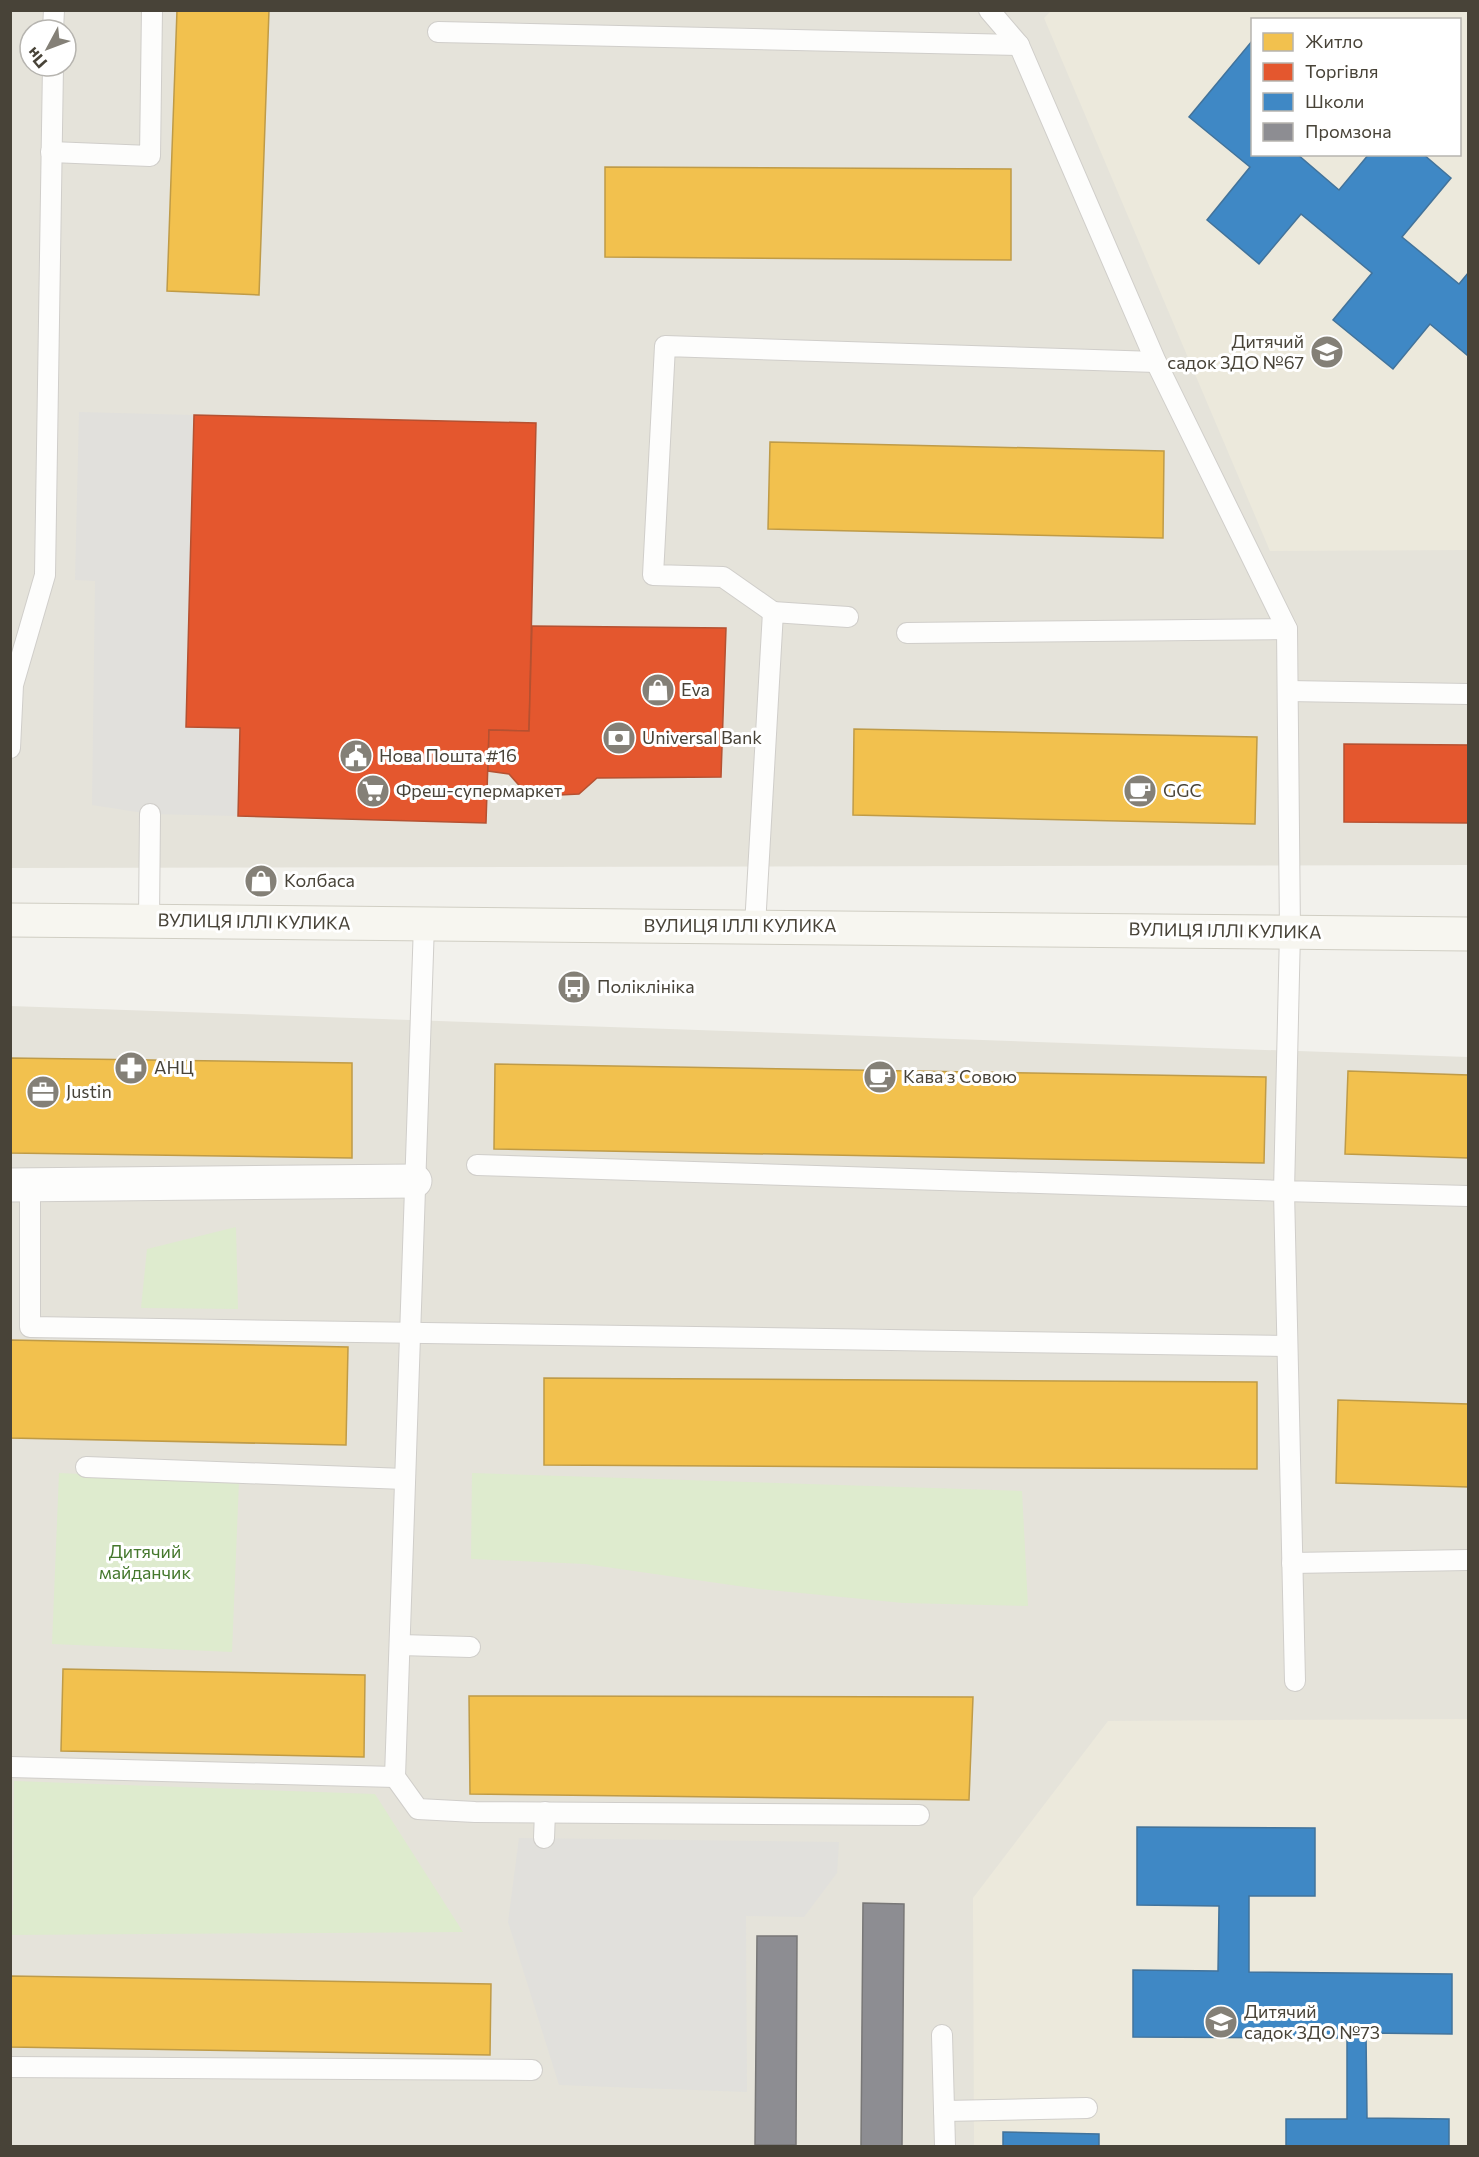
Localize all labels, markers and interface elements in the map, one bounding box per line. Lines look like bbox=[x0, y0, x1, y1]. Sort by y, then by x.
north arrow bbox=[18, 18, 78, 78]
legend bbox=[1251, 18, 1461, 156]
text: Житло bbox=[1305, 30, 1363, 52]
text: Пн bbox=[22, 44, 50, 72]
text: Торгівля bbox=[1305, 60, 1378, 82]
text: Школи bbox=[1305, 90, 1364, 112]
text: Промзона bbox=[1305, 120, 1392, 142]
place label: Дитячий садок ЗДО №67 bbox=[1167, 330, 1304, 373]
school or university icon: Дитячий садок ЗДО №67 bbox=[1309, 334, 1345, 370]
shop icon: Eva bbox=[640, 672, 676, 708]
place label: Eva bbox=[681, 678, 710, 700]
bank icon: Universal Bank bbox=[601, 720, 637, 756]
place label: Universal Bank bbox=[642, 726, 762, 748]
public building icon: Нова Пошта #16 bbox=[338, 738, 374, 774]
place label: Нова Пошта #16 bbox=[379, 744, 517, 766]
supermarket icon: Фреш-супермаркет bbox=[355, 773, 391, 809]
cafe icon: GGC bbox=[1122, 773, 1158, 809]
place label: Фреш-супермаркет bbox=[396, 779, 563, 801]
place label: GGC bbox=[1163, 779, 1202, 801]
shop icon: Колбаса bbox=[243, 863, 279, 899]
place label: Колбаса bbox=[284, 869, 355, 891]
street label: ВУЛИЦЯ ІЛЛІ КУЛИКА bbox=[157, 908, 351, 934]
street label: ВУЛИЦЯ ІЛЛІ КУЛИКА bbox=[644, 914, 836, 936]
street label: ВУЛИЦЯ ІЛЛІ КУЛИКА bbox=[1128, 917, 1322, 943]
bus stop icon: Поліклініка bbox=[556, 969, 592, 1005]
place label: Поліклініка bbox=[597, 975, 695, 997]
pharmacy icon: АНЦ bbox=[113, 1050, 149, 1086]
place label: АНЦ bbox=[154, 1056, 194, 1078]
cafe icon: Кава з Совою bbox=[862, 1059, 898, 1095]
place label: Кава з Совою bbox=[903, 1065, 1017, 1087]
office icon: Justin bbox=[25, 1074, 61, 1110]
place label: Justin bbox=[66, 1080, 112, 1102]
park label: Дитячий майданчик bbox=[99, 1540, 191, 1583]
place label: Дитячий садок ЗДО №73 bbox=[1244, 2000, 1380, 2043]
school or university icon: Дитячий садок ЗДО №73 bbox=[1203, 2004, 1239, 2040]

